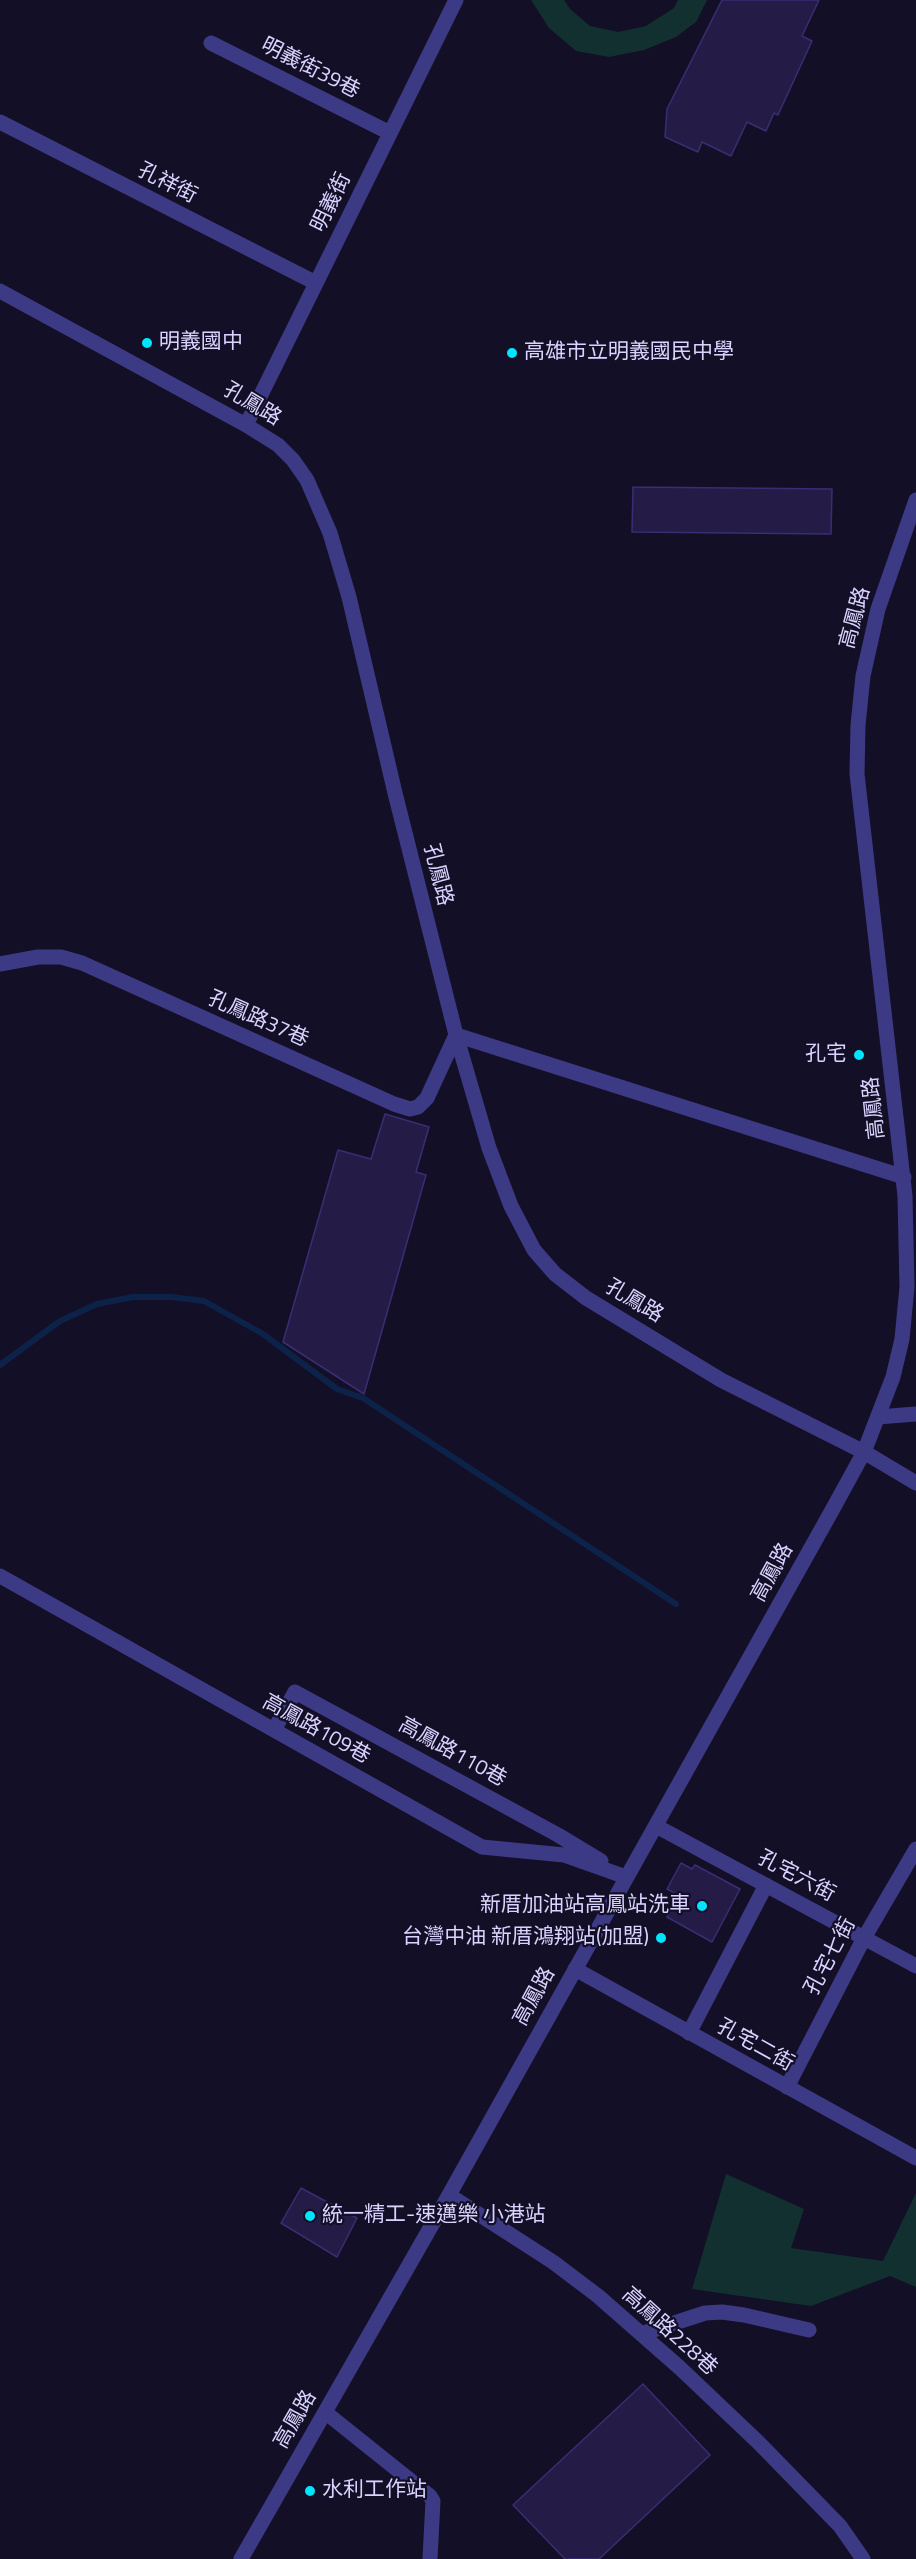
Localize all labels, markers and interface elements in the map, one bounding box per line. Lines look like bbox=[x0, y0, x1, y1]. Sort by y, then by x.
street label: 明義街39巷 bbox=[256, 33, 364, 105]
street label: 孔祥街 bbox=[133, 158, 201, 210]
street label: 明義街 bbox=[307, 169, 357, 237]
place label: 明義國中 bbox=[159, 330, 243, 356]
marker: 明義國中 bbox=[140, 336, 154, 350]
place label: 高雄市立明義國民中學 bbox=[524, 340, 734, 366]
marker: 高雄市立明義國民中學 bbox=[505, 346, 519, 360]
street label: 孔鳳路 bbox=[219, 378, 285, 432]
street label: 高鳳路 bbox=[836, 584, 876, 652]
street label: 孔鳳路 bbox=[417, 841, 457, 909]
street label: 孔鳳路37巷 bbox=[204, 987, 312, 1053]
place label: 孔宅 bbox=[805, 1042, 847, 1068]
marker: 孔宅 bbox=[852, 1048, 866, 1062]
street label: 高鳳路 bbox=[859, 1075, 891, 1141]
street label: 孔鳳路 bbox=[601, 1275, 667, 1329]
street label: 高鳳路 bbox=[747, 1539, 799, 1607]
street label: 高鳳路109巷 bbox=[258, 1690, 374, 1770]
street label: 高鳳路110巷 bbox=[394, 1713, 510, 1793]
street label: 孔宅六街 bbox=[753, 1846, 839, 1908]
place label: 新厝加油站高鳳站洗車 bbox=[480, 1893, 690, 1919]
marker: 新厝加油站高鳳站洗車 bbox=[695, 1899, 709, 1913]
street label: 孔宅七街 bbox=[800, 1914, 862, 2000]
place label: 台灣中油 新厝鴻翔站(加盟) bbox=[402, 1925, 649, 1951]
marker: 台灣中油 新厝鴻翔站(加盟) bbox=[654, 1931, 668, 1945]
street label: 高鳳路 bbox=[509, 1963, 561, 2031]
street label: 孔宅二街 bbox=[712, 2015, 798, 2077]
place label: 統一精工-速邁樂 小港站 bbox=[322, 2203, 546, 2229]
marker: 統一精工-速邁樂 小港站 bbox=[303, 2209, 317, 2223]
street label: 高鳳路228巷 bbox=[616, 2283, 722, 2381]
street label: 高鳳路 bbox=[269, 2386, 323, 2454]
place label: 水利工作站 bbox=[322, 2478, 427, 2504]
marker: 水利工作站 bbox=[303, 2484, 317, 2498]

